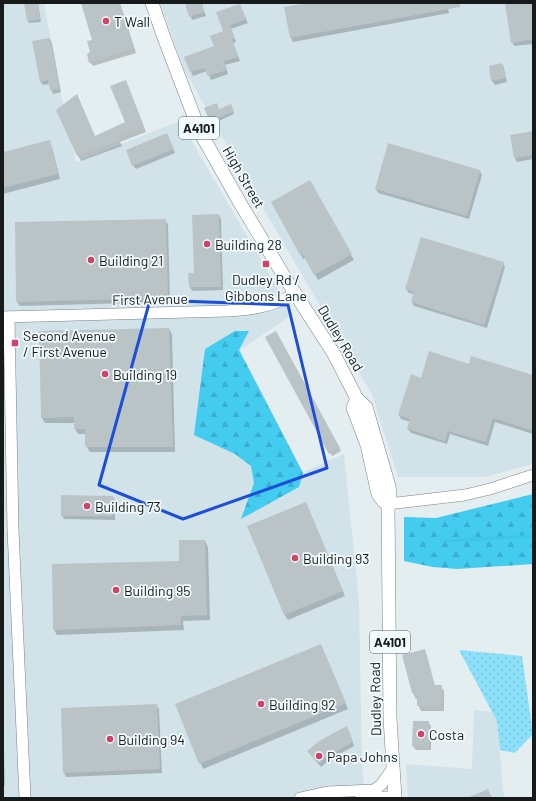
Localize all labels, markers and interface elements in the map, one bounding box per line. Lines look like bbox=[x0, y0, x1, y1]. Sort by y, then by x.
place label: T Wall bbox=[114, 13, 150, 30]
marker: T Wall bbox=[101, 16, 111, 26]
road number: A4101 bbox=[179, 117, 219, 139]
street label: High Street bbox=[219, 143, 269, 211]
place label: Building 28 bbox=[215, 236, 282, 253]
marker: Building 28 bbox=[202, 239, 212, 249]
place label: Building 21 bbox=[99, 252, 163, 269]
marker: Building 21 bbox=[86, 255, 96, 265]
marker: Dudley Rd / Gibbons Lane bbox=[261, 259, 271, 269]
place label: Dudley Rd / Gibbons Lane bbox=[225, 271, 307, 304]
street label: First Avenue bbox=[112, 290, 188, 308]
street label: Dudley Road bbox=[315, 302, 367, 374]
place label: Second Avenue / First Avenue bbox=[23, 327, 116, 360]
marker: Second Avenue / First Avenue bbox=[10, 338, 20, 348]
place label: Building 19 bbox=[113, 366, 177, 383]
marker: Building 19 bbox=[100, 369, 110, 379]
place label: Building 73 bbox=[95, 498, 161, 515]
marker: Building 73 bbox=[82, 501, 92, 511]
place label: Building 93 bbox=[303, 550, 369, 567]
marker: Building 93 bbox=[290, 553, 300, 563]
place label: Building 95 bbox=[124, 582, 190, 599]
marker: Building 95 bbox=[111, 585, 121, 595]
road number: A4101 bbox=[370, 631, 410, 653]
street label: Dudley Road bbox=[366, 662, 384, 736]
place label: Building 92 bbox=[269, 696, 336, 713]
marker: Building 92 bbox=[256, 699, 266, 709]
place label: Costa bbox=[429, 726, 464, 743]
marker: Costa bbox=[416, 729, 426, 739]
place label: Building 94 bbox=[118, 731, 185, 748]
marker: Building 94 bbox=[105, 734, 115, 744]
place label: Papa Johns bbox=[327, 748, 398, 765]
marker: Papa Johns bbox=[314, 751, 324, 761]

